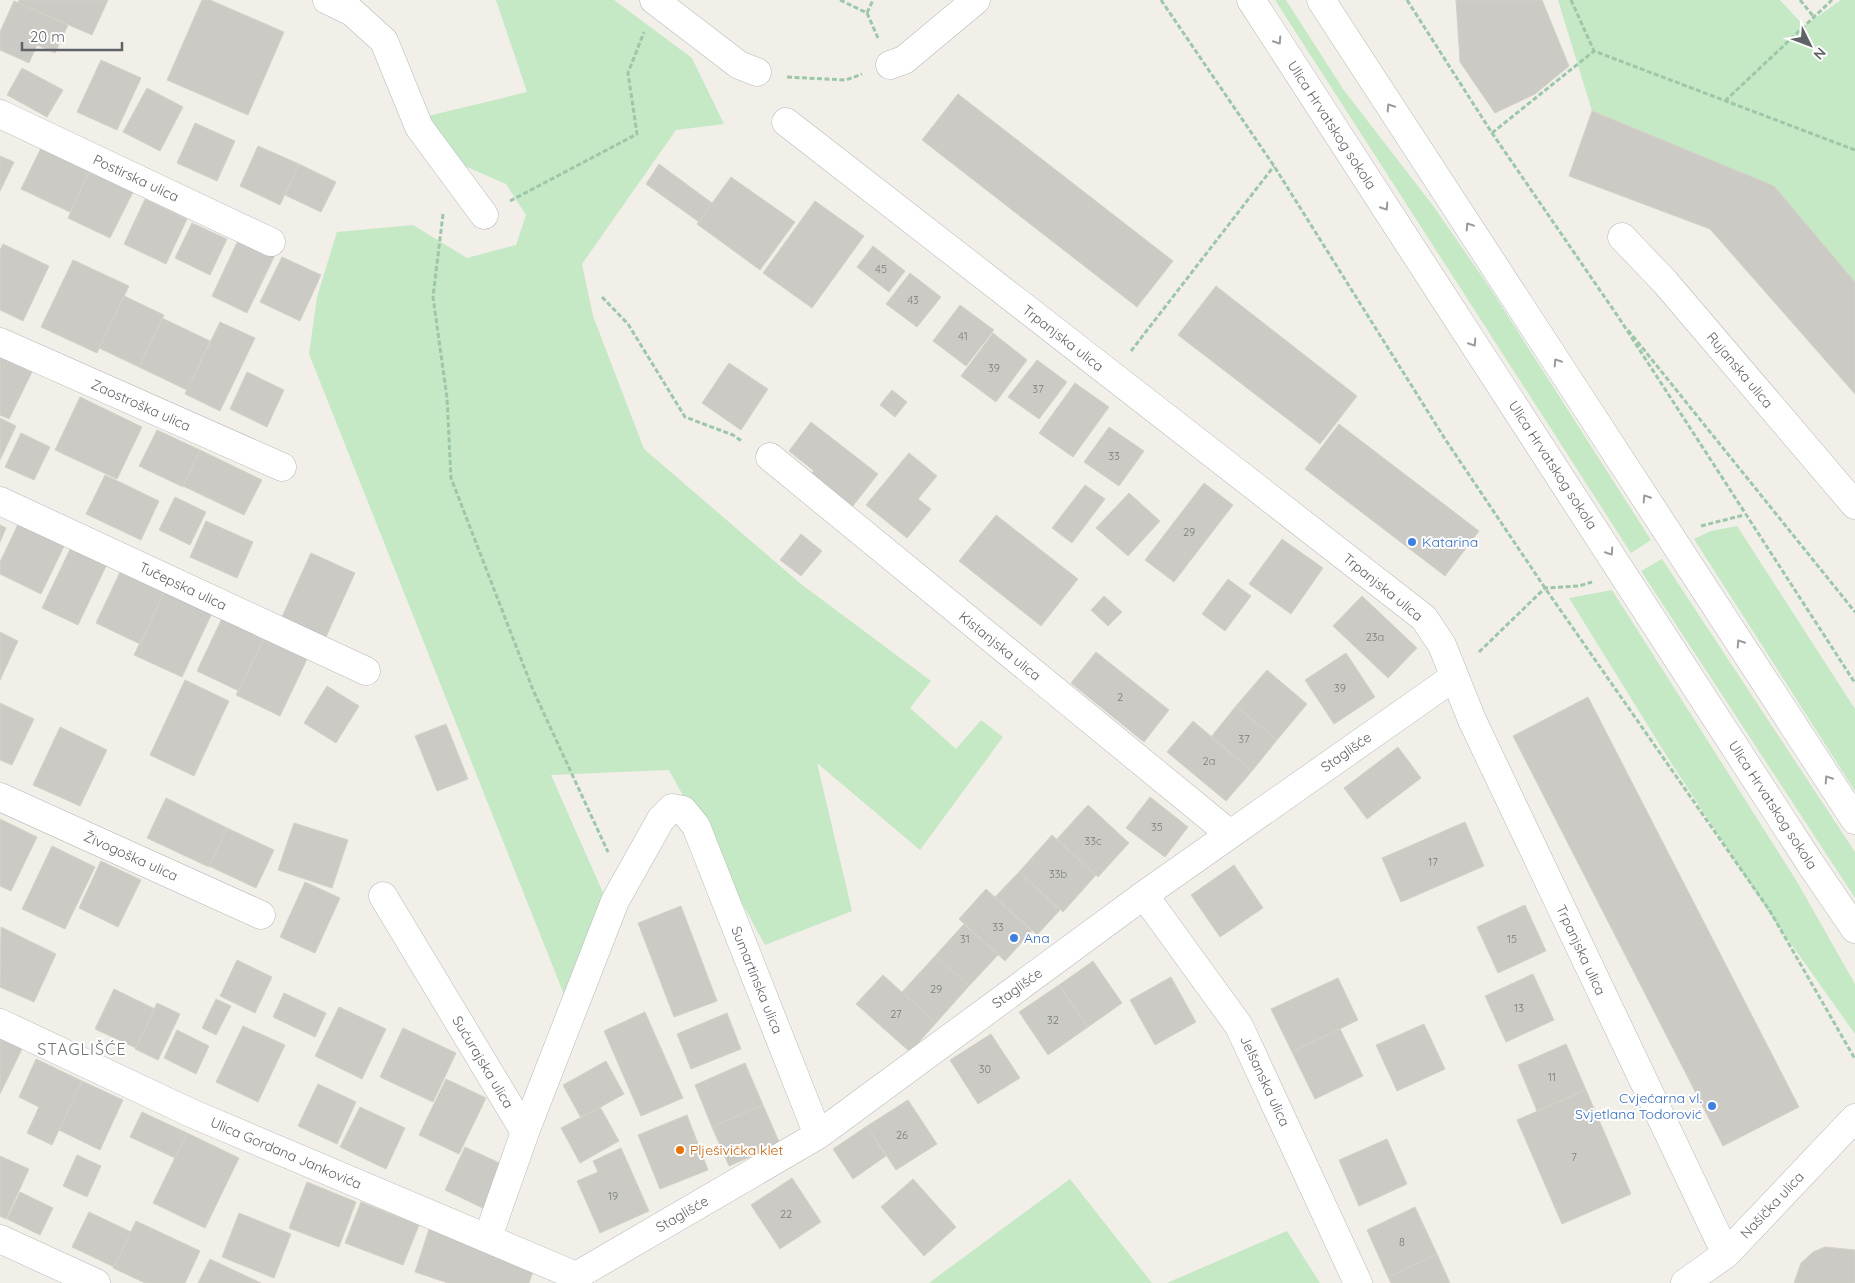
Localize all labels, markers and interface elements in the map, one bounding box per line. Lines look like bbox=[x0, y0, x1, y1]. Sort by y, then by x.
scale bar bbox=[22, 20, 122, 52]
north arrow bbox=[1785, 20, 1835, 70]
text: 20 m bbox=[30, 27, 65, 46]
one-way arrow bbox=[1271, 36, 1281, 45]
text: N bbox=[1810, 44, 1830, 64]
street label: Ulica Hrvatskog sokola bbox=[1284, 57, 1380, 193]
one-way arrow bbox=[1387, 103, 1397, 112]
street label: Postirska ulica bbox=[90, 150, 182, 206]
one-way arrow bbox=[1378, 201, 1388, 210]
one-way arrow bbox=[1465, 223, 1475, 232]
house number: 45 bbox=[875, 262, 887, 276]
house number: 43 bbox=[907, 293, 919, 307]
street label: Trpanjska ulica bbox=[1019, 301, 1107, 375]
street label: Rujanska ulica bbox=[1703, 328, 1777, 412]
house number: 41 bbox=[958, 329, 968, 343]
one-way arrow bbox=[1467, 338, 1476, 347]
one-way arrow bbox=[1554, 359, 1564, 368]
house number: 39 bbox=[988, 361, 1000, 375]
street label: Zaostroška ulica bbox=[88, 375, 194, 435]
house number: 37 bbox=[1032, 382, 1044, 396]
street label: Ulica Hrvatskog sokola bbox=[1505, 397, 1601, 533]
house number: 33 bbox=[1108, 449, 1120, 463]
one-way arrow bbox=[1643, 495, 1652, 504]
house number: 29 bbox=[1183, 525, 1195, 539]
place label: Katarina bbox=[1422, 533, 1478, 551]
marker: Katarina bbox=[1406, 536, 1418, 548]
one-way arrow bbox=[1604, 547, 1613, 556]
street label: Trpanjska ulica bbox=[1339, 549, 1427, 625]
street label: Tučepska ulica bbox=[136, 558, 230, 614]
street label: Kistanjska ulica bbox=[955, 607, 1045, 685]
house number: 23a bbox=[1366, 630, 1384, 644]
one-way arrow bbox=[1737, 639, 1746, 649]
house number: 39 bbox=[1334, 681, 1346, 695]
house number: 2 bbox=[1117, 690, 1123, 704]
street label: Staglišće bbox=[1317, 728, 1375, 776]
house number: 37 bbox=[1238, 732, 1250, 746]
street label: Ulica Hrvatskog sokola bbox=[1725, 737, 1821, 873]
house number: 2a bbox=[1203, 754, 1215, 768]
one-way arrow bbox=[1825, 776, 1835, 785]
house number: 35 bbox=[1151, 820, 1163, 834]
street label: Živogoška ulica bbox=[81, 827, 181, 885]
house number: 33c bbox=[1084, 834, 1102, 848]
house number: 17 bbox=[1428, 855, 1438, 869]
house number: 33b bbox=[1049, 867, 1067, 881]
street label: Trpanjska ulica bbox=[1552, 902, 1610, 998]
house number: 33 bbox=[992, 920, 1004, 934]
street label: Sumartinska ulica bbox=[727, 924, 787, 1036]
place label: Ana bbox=[1024, 929, 1050, 947]
house number: 31 bbox=[960, 932, 970, 946]
marker: Ana bbox=[1008, 932, 1020, 944]
house number: 15 bbox=[1507, 932, 1517, 946]
street label: Staglišće bbox=[988, 964, 1046, 1012]
house number: 29 bbox=[930, 982, 942, 996]
house number: 13 bbox=[1514, 1001, 1524, 1015]
house number: 27 bbox=[890, 1007, 902, 1021]
street label: Sućurajska ulica bbox=[448, 1012, 518, 1112]
house number: 32 bbox=[1047, 1013, 1059, 1027]
street label: Jelšanska ulica bbox=[1236, 1033, 1294, 1129]
district label: STAGLIŠĆE bbox=[37, 1039, 127, 1059]
house number: 30 bbox=[979, 1062, 991, 1076]
house number: 11 bbox=[1548, 1070, 1556, 1084]
place label: Cvjećarna vl. Svjetlana Todorović bbox=[1575, 1089, 1702, 1123]
marker: Cvjećarna vl. Svjetlana Todorović bbox=[1706, 1100, 1718, 1112]
street label: Ulica Gordana Jankovića bbox=[208, 1113, 364, 1193]
house number: 26 bbox=[896, 1128, 908, 1142]
place label: Plješivička klet bbox=[690, 1141, 783, 1159]
marker: Plješivička klet bbox=[674, 1144, 686, 1156]
house number: 7 bbox=[1571, 1150, 1577, 1164]
street label: Našička ulica bbox=[1736, 1168, 1808, 1242]
house number: 19 bbox=[608, 1189, 618, 1203]
street label: Staglišće bbox=[652, 1192, 712, 1236]
house number: 22 bbox=[780, 1207, 792, 1221]
house number: 8 bbox=[1399, 1235, 1405, 1249]

